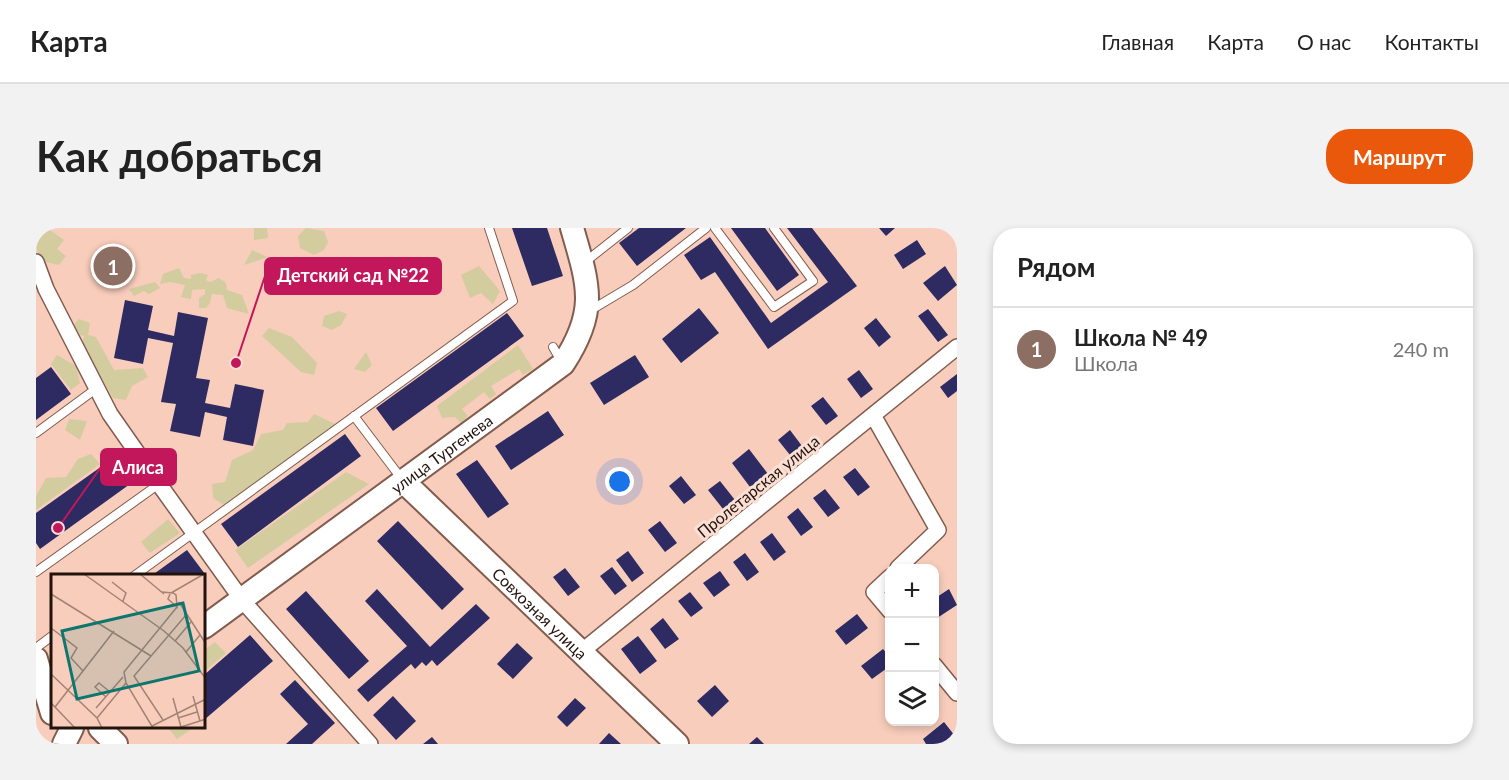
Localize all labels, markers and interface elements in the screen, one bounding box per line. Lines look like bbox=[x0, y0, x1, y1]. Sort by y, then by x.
text: Карта bbox=[30, 24, 108, 58]
text: Главная bbox=[1101, 29, 1174, 54]
text: Карта bbox=[1207, 29, 1264, 54]
text: О нас bbox=[1297, 29, 1351, 54]
text: Контакты bbox=[1384, 29, 1479, 54]
button: Маршрут bbox=[1326, 129, 1473, 184]
text: Как добраться bbox=[36, 131, 323, 181]
pin: 1 bbox=[94, 243, 133, 288]
text: Рядом bbox=[1017, 251, 1095, 283]
callout: Детский сад №22 bbox=[265, 258, 441, 294]
text: Детский сад №22 bbox=[277, 264, 429, 286]
text: Школа № 49 bbox=[1074, 324, 1208, 351]
text: 1 bbox=[1031, 337, 1042, 361]
text: 240 m bbox=[1393, 337, 1449, 361]
text: Школа bbox=[1074, 351, 1138, 375]
street label: улица Тургенева bbox=[387, 410, 496, 497]
street label: Пролетарская улица bbox=[693, 431, 823, 541]
callout: Алиса bbox=[101, 449, 176, 485]
text: Алиса bbox=[111, 456, 164, 478]
your location bbox=[605, 467, 634, 496]
street label: Совхозная улица bbox=[489, 563, 592, 663]
map controls bbox=[885, 564, 939, 726]
button: + bbox=[885, 564, 939, 618]
inset map bbox=[51, 574, 206, 729]
button: − bbox=[885, 618, 939, 672]
button: layers bbox=[885, 672, 939, 726]

